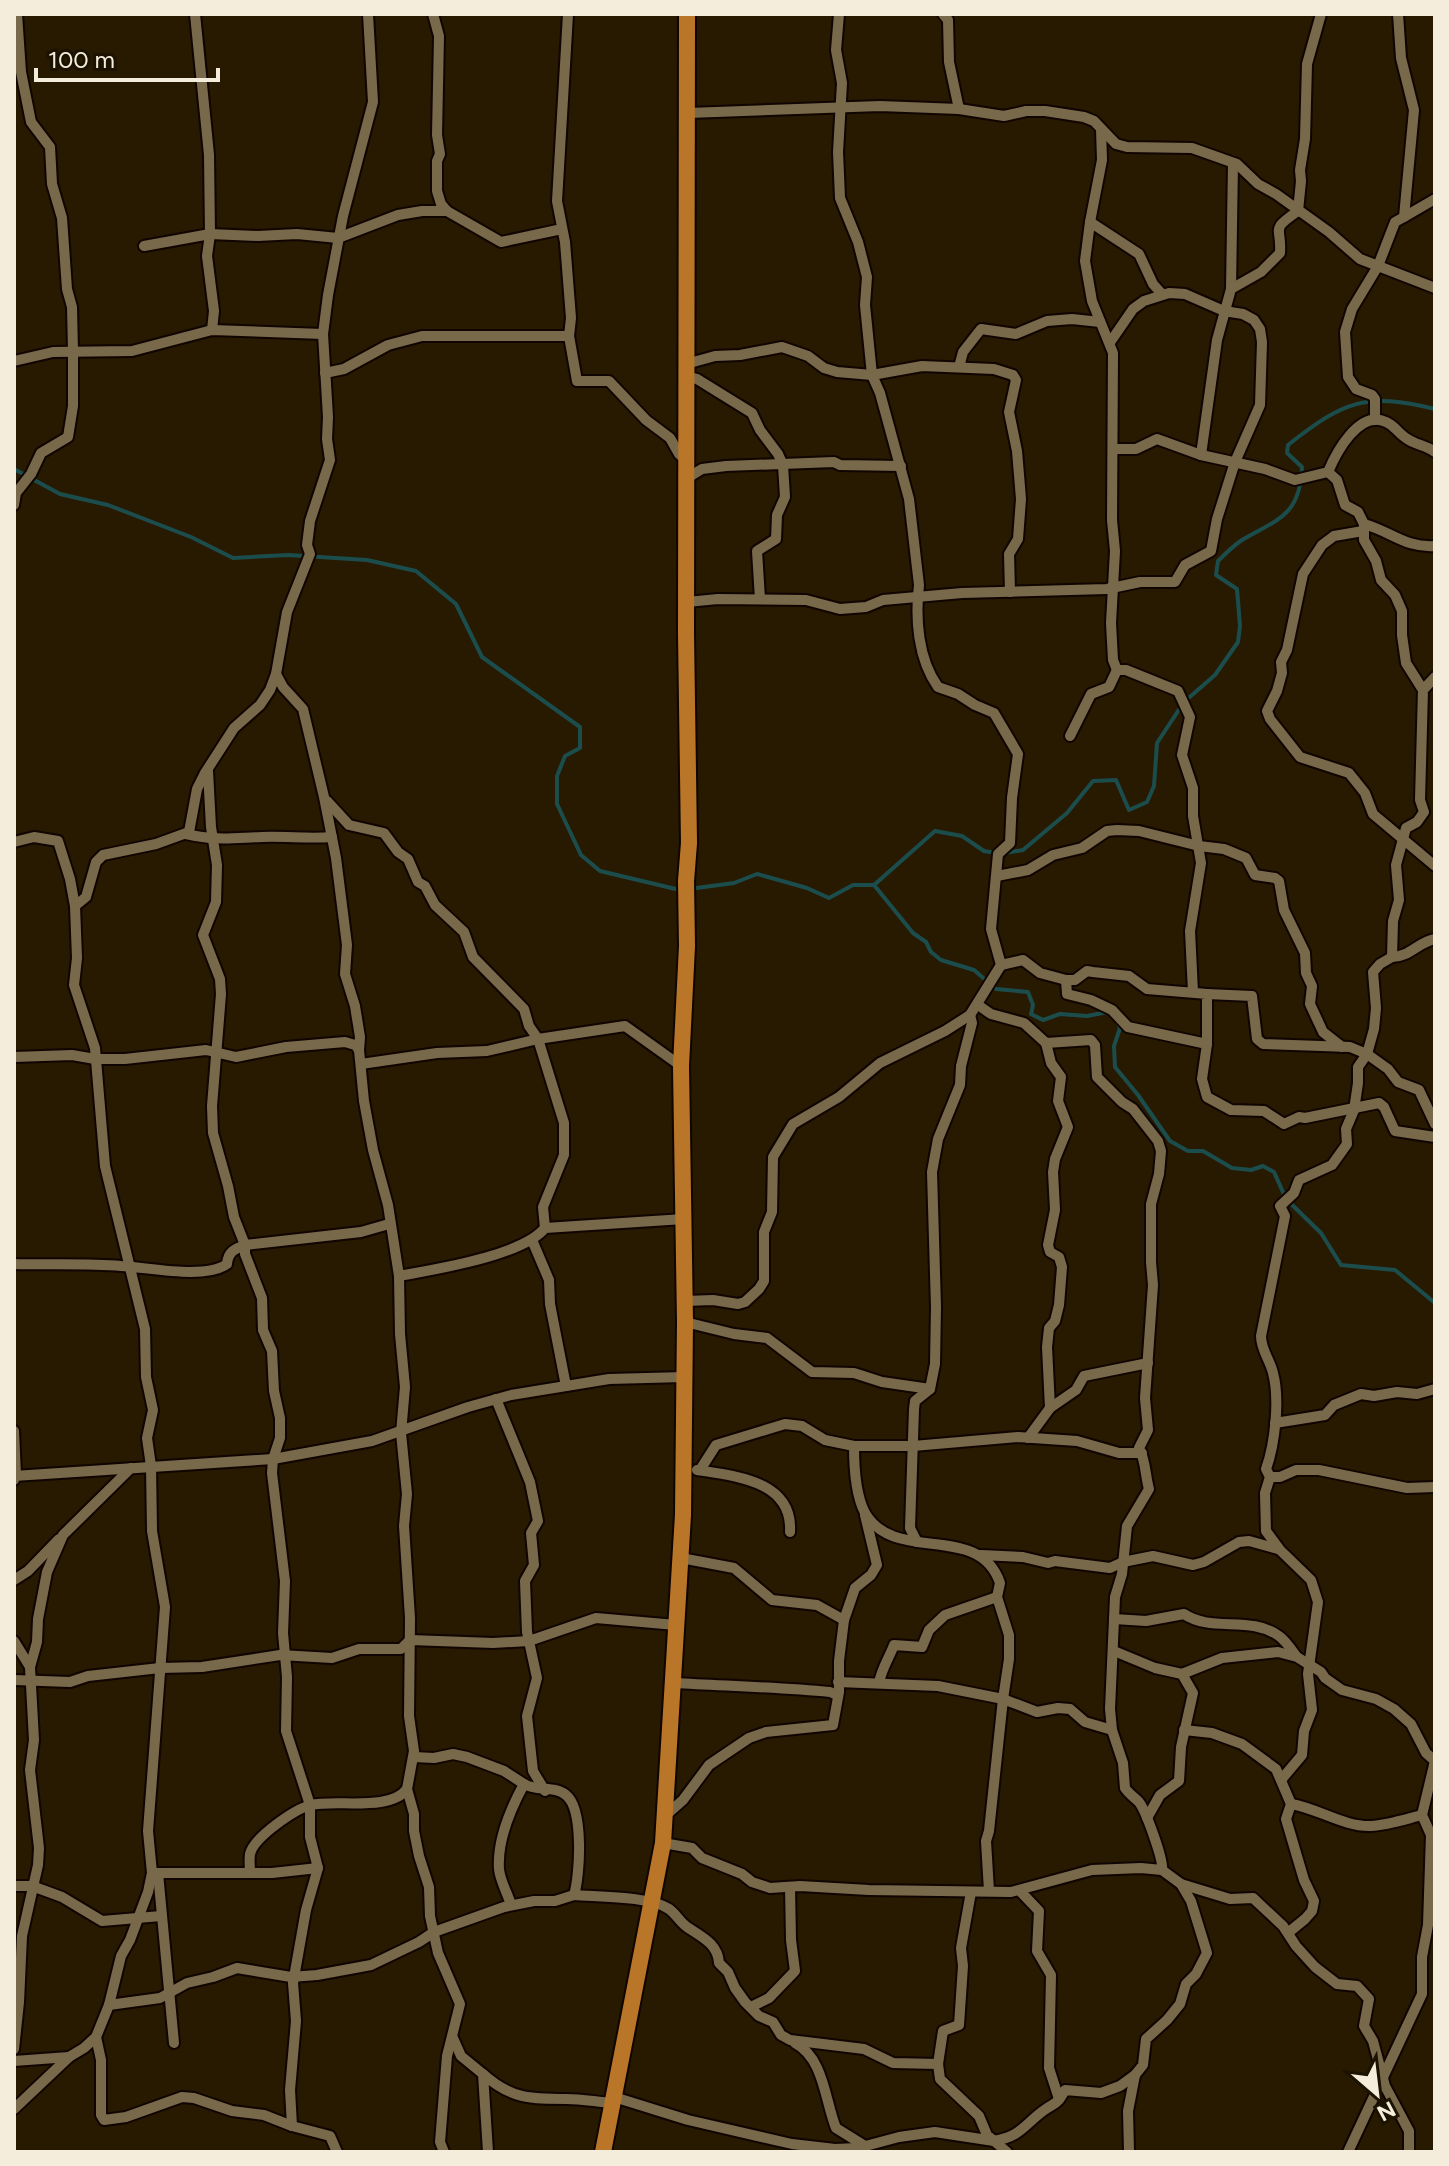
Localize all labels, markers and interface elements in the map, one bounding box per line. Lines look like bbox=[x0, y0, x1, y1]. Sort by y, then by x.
scale bar bbox=[36, 32, 218, 82]
text: 100 m bbox=[48, 45, 115, 74]
north arrow bbox=[1337, 2054, 1417, 2134]
text: N bbox=[1372, 2095, 1400, 2127]

